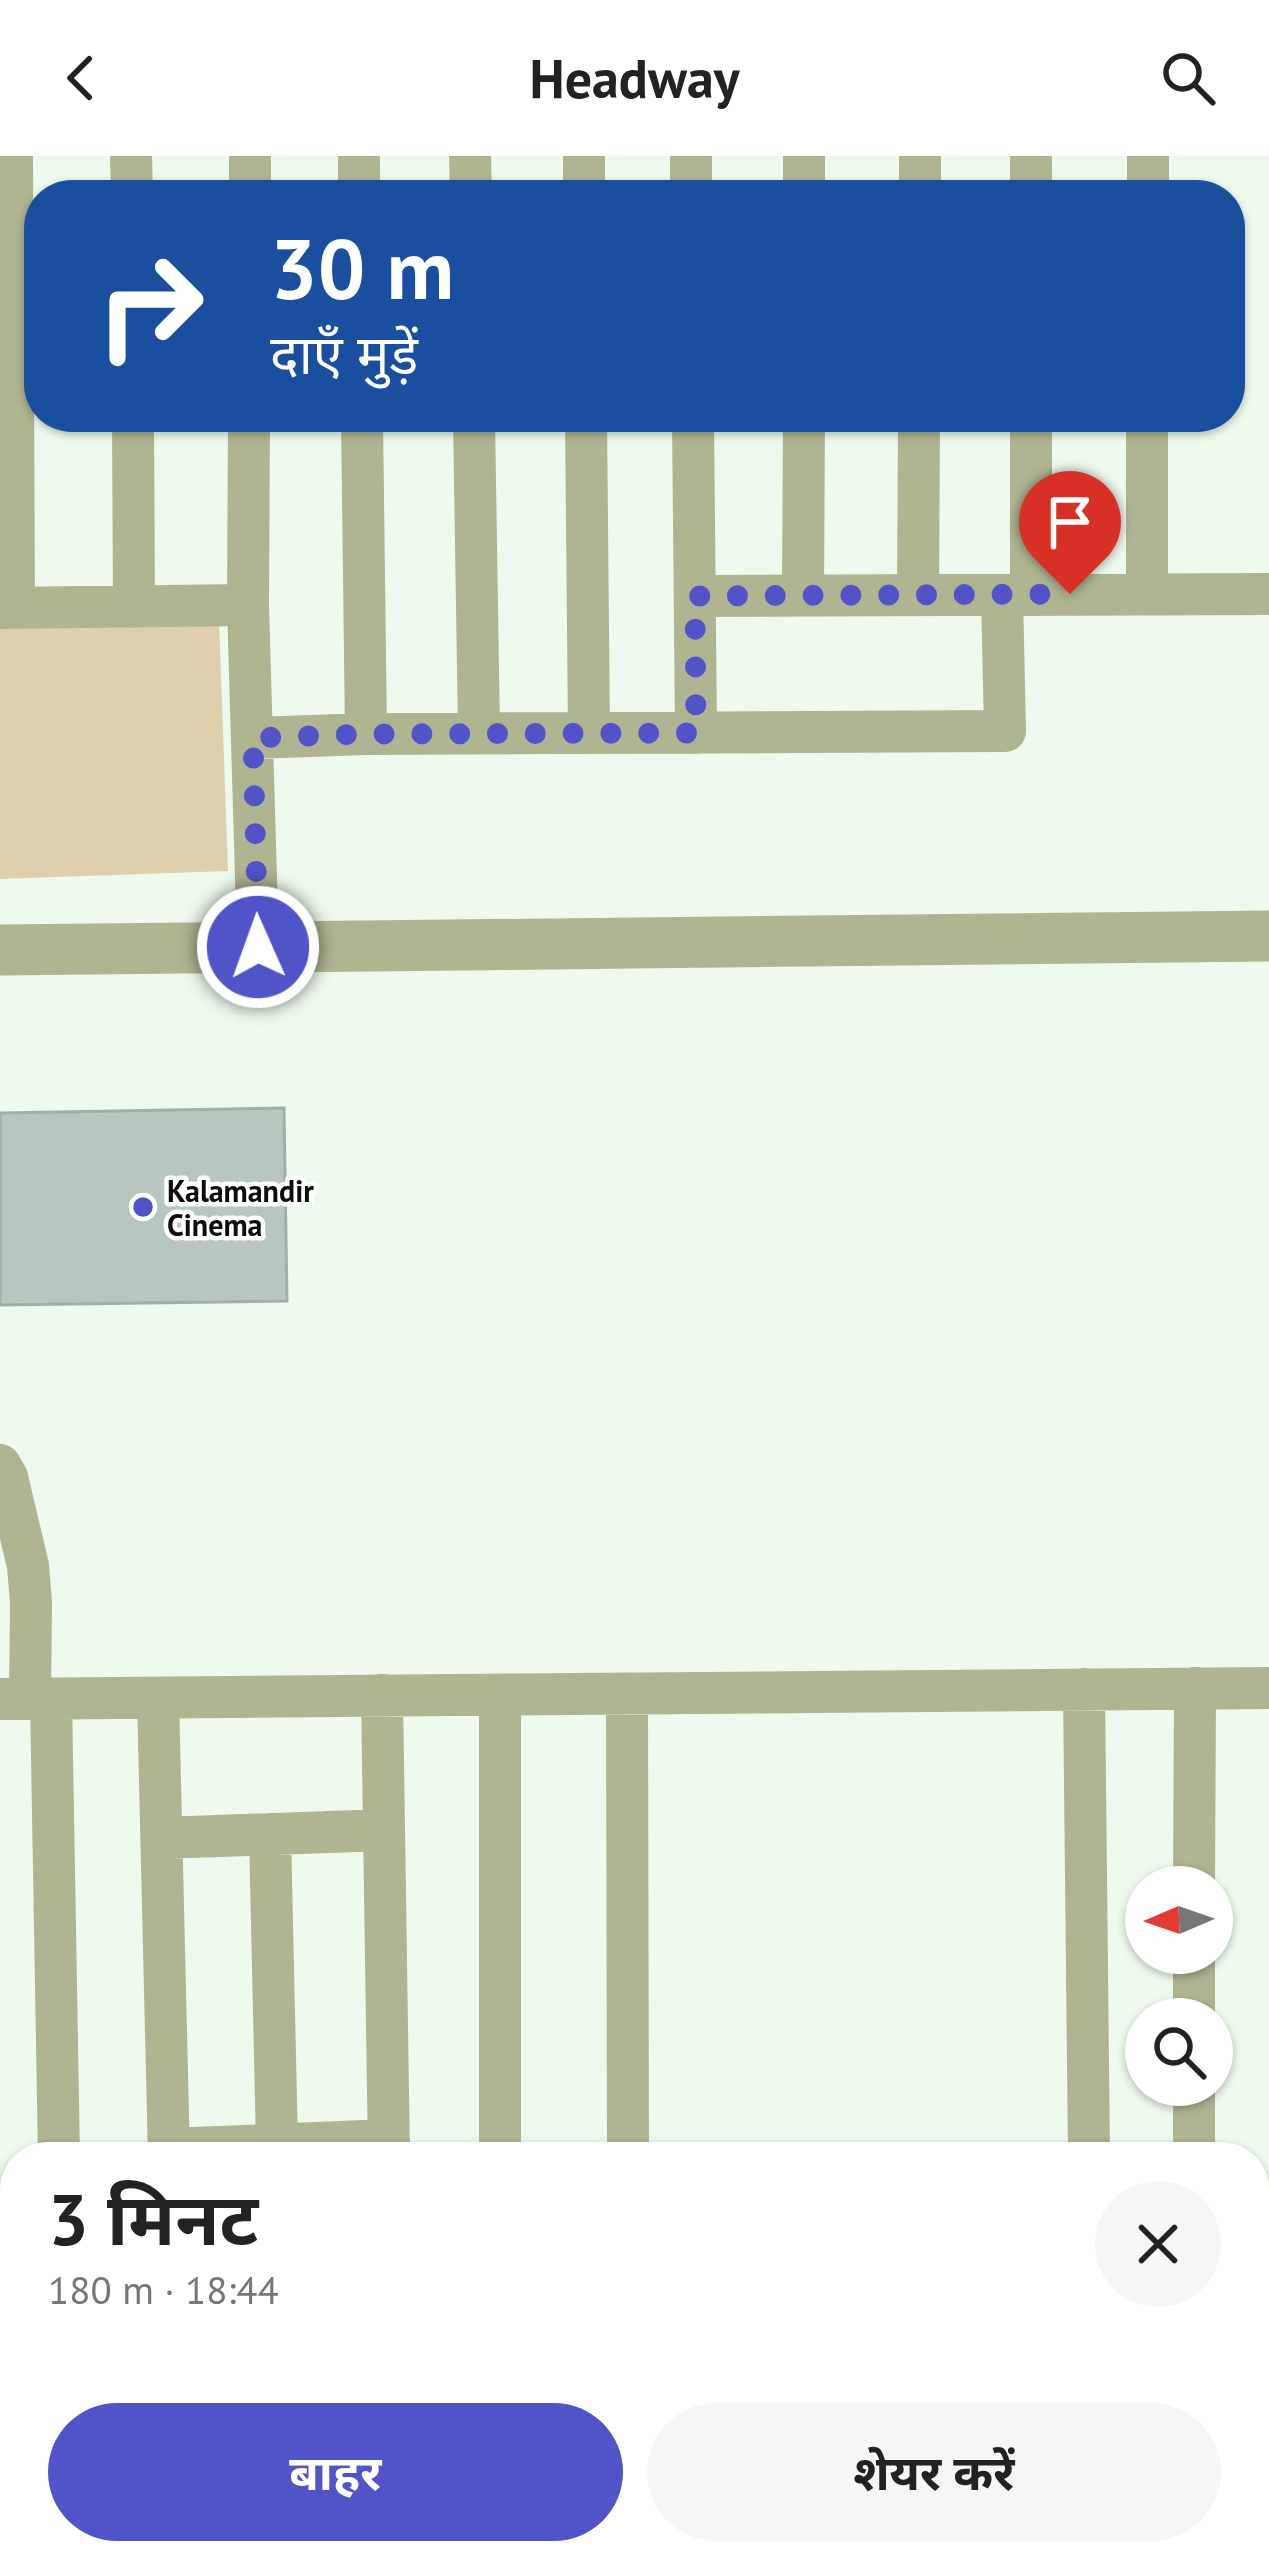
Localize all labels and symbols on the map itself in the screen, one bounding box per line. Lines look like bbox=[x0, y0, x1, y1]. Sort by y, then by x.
pin bbox=[1019, 471, 1121, 594]
position arrow bbox=[195, 884, 321, 1010]
place label: Kalamandir Cinema bbox=[167, 1171, 314, 1244]
marker: Kalamandir Cinema bbox=[130, 1194, 156, 1220]
north arrow bbox=[1125, 1866, 1233, 1974]

